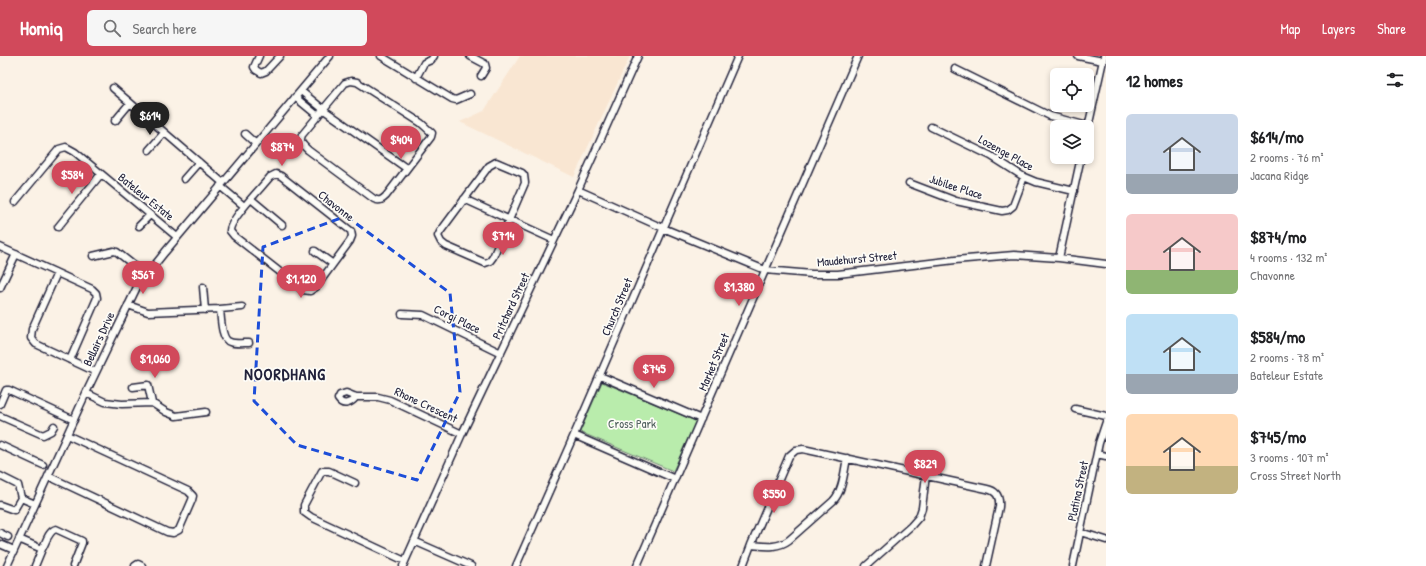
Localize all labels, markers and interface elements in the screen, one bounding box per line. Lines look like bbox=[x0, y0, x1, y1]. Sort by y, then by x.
search box bbox=[87, 10, 367, 46]
text: Homiq bbox=[20, 15, 63, 41]
icon: search bbox=[101, 17, 123, 39]
text: Search here bbox=[133, 18, 197, 39]
text: Map bbox=[1280, 19, 1300, 38]
text: Layers bbox=[1322, 19, 1355, 38]
text: Share bbox=[1377, 19, 1406, 38]
map controls bbox=[1050, 68, 1094, 164]
button: locate bbox=[1050, 68, 1094, 112]
text: 12 homes bbox=[1126, 69, 1183, 92]
icon: filters bbox=[1384, 69, 1406, 91]
pin: $614 bbox=[126, 102, 174, 136]
text: $614 bbox=[139, 106, 161, 124]
button: layers bbox=[1050, 120, 1094, 164]
text: $614/mo bbox=[1250, 125, 1304, 148]
pin: $404 bbox=[377, 126, 425, 160]
text: $404 bbox=[390, 130, 412, 148]
street label: Lozenge Place bbox=[976, 130, 1037, 175]
icon: home bbox=[1158, 130, 1206, 178]
pin: $874 bbox=[258, 133, 306, 167]
text: $874 bbox=[270, 137, 294, 155]
text: 2 rooms · 76 m² bbox=[1250, 148, 1323, 166]
pin: $584 bbox=[48, 161, 96, 195]
text: $584 bbox=[61, 165, 83, 183]
text: Jacana Ridge bbox=[1250, 166, 1309, 184]
street label: Bateleur Estate bbox=[115, 169, 178, 225]
street label: Jubilee Place bbox=[927, 170, 985, 203]
street label: Chavonne bbox=[315, 186, 358, 225]
pin: $714 bbox=[479, 222, 527, 256]
text: $874/mo bbox=[1250, 225, 1306, 248]
text: $714 bbox=[492, 226, 514, 244]
icon: home bbox=[1158, 230, 1206, 278]
street label: Maudehurst Street bbox=[816, 246, 898, 270]
text: 4 rooms · 132 m² bbox=[1250, 248, 1327, 266]
pin: $567 bbox=[119, 261, 167, 295]
text: $567 bbox=[131, 265, 155, 283]
pin: $1,120 bbox=[268, 265, 334, 299]
text: Chavonne bbox=[1250, 266, 1295, 284]
text: $1,120 bbox=[286, 269, 316, 287]
street label: Pritchard Street bbox=[488, 269, 534, 342]
pin: $1,380 bbox=[706, 273, 772, 307]
street label: Church Street bbox=[597, 274, 637, 338]
text: $1,380 bbox=[723, 277, 755, 295]
street label: Corgi Place bbox=[431, 300, 484, 337]
street label: Bellairs Drive bbox=[79, 309, 119, 369]
text: $584/mo bbox=[1250, 325, 1305, 348]
street label: Market Street bbox=[694, 330, 734, 393]
icon: home bbox=[1158, 330, 1206, 378]
pin: $1,060 bbox=[122, 345, 188, 379]
text: 2 rooms · 78 m² bbox=[1250, 348, 1324, 366]
text: $1,060 bbox=[140, 349, 170, 367]
pin: $745 bbox=[630, 355, 678, 389]
text: $745 bbox=[642, 359, 666, 377]
district label: NOORDHANG bbox=[244, 363, 326, 385]
text: Bateleur Estate bbox=[1250, 366, 1323, 384]
street label: Rhone Crescent bbox=[392, 383, 461, 427]
park label: Cross Park bbox=[608, 415, 656, 432]
text: $745/mo bbox=[1250, 425, 1306, 448]
icon: home bbox=[1158, 430, 1206, 478]
text: 3 rooms · 107 m² bbox=[1250, 448, 1329, 466]
pin: $829 bbox=[901, 450, 949, 484]
text: $829 bbox=[913, 454, 937, 472]
street label: Platina Street bbox=[1063, 458, 1092, 523]
text: Cross Street North bbox=[1250, 466, 1341, 484]
pin: $550 bbox=[750, 480, 798, 514]
text: $550 bbox=[762, 484, 786, 502]

